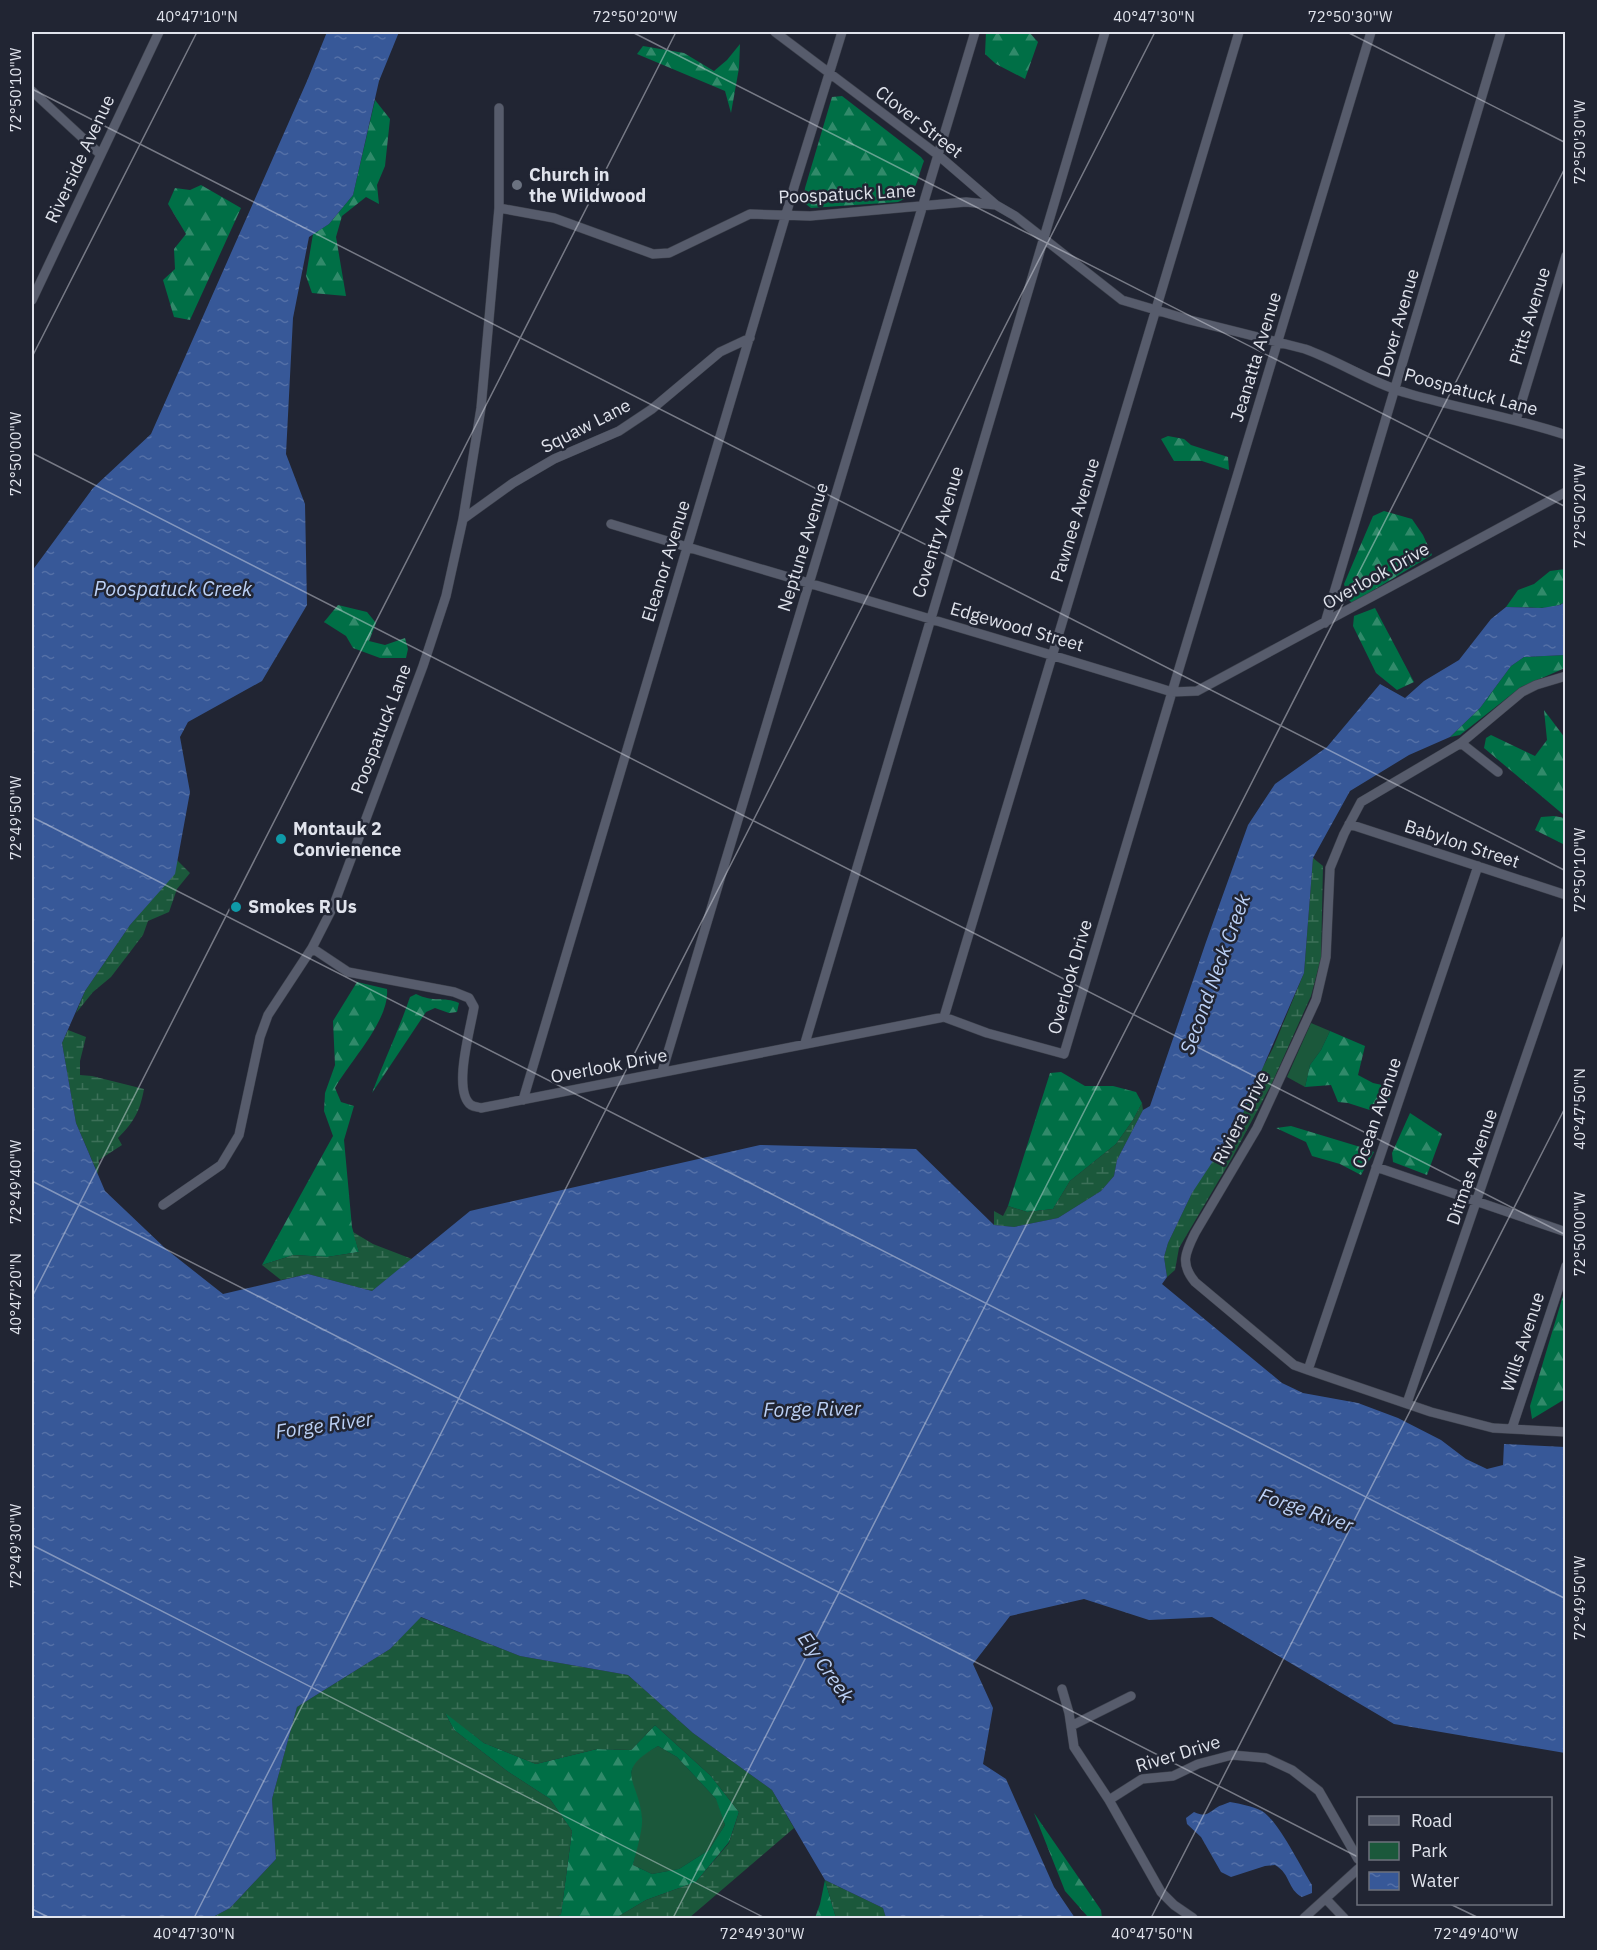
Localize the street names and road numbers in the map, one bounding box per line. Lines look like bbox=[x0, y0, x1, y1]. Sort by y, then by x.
street label: Clover Street bbox=[871, 80, 968, 163]
street label: Riverside Avenue bbox=[40, 91, 119, 227]
street label: Poospatuck Lane bbox=[778, 178, 916, 209]
street label: Pitts Avenue bbox=[1504, 264, 1555, 368]
street label: Dover Avenue bbox=[1371, 266, 1424, 380]
street label: Jeanatta Avenue bbox=[1225, 289, 1286, 425]
street label: Poospatuck Lane bbox=[1402, 363, 1541, 420]
street label: Squaw Lane bbox=[537, 393, 635, 458]
street label: Pawnee Avenue bbox=[1045, 455, 1104, 585]
street label: Coventry Avenue bbox=[907, 463, 968, 600]
street label: Neptune Avenue bbox=[772, 479, 833, 614]
street label: Eleanor Avenue bbox=[636, 497, 695, 625]
street label: Overlook Drive bbox=[1318, 537, 1433, 614]
street label: Edgewood Street bbox=[948, 596, 1087, 657]
street label: Poospatuck Lane bbox=[345, 660, 416, 797]
street label: Babylon Street bbox=[1402, 814, 1523, 873]
street label: Overlook Drive bbox=[1042, 917, 1097, 1037]
street label: Overlook Drive bbox=[549, 1043, 669, 1088]
street label: Ocean Avenue bbox=[1347, 1054, 1406, 1171]
street label: Riviera Drive bbox=[1207, 1067, 1274, 1168]
street label: Ditmas Avenue bbox=[1441, 1106, 1502, 1228]
street label: Wills Avenue bbox=[1496, 1289, 1549, 1395]
street label: River Drive bbox=[1133, 1730, 1223, 1777]

